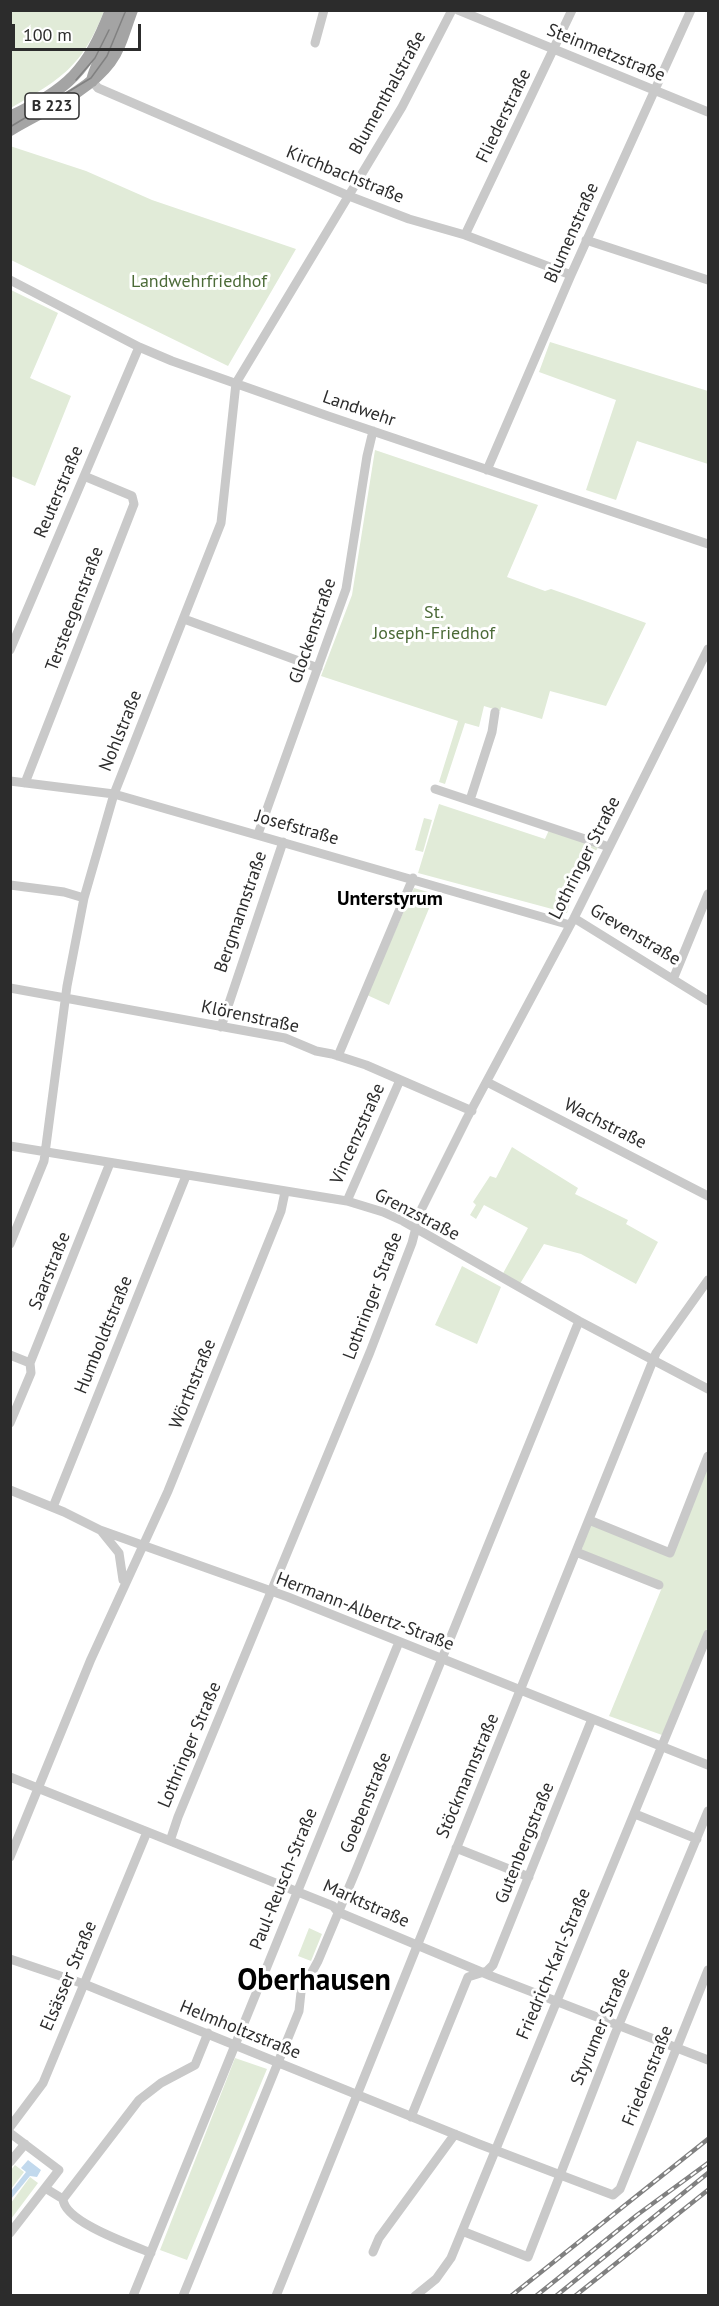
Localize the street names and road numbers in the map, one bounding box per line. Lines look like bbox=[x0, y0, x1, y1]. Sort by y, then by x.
street label: Steinmetzstraße bbox=[544, 19, 668, 87]
street label: Blumenthalstraße bbox=[345, 28, 431, 158]
street label: Fliederstraße bbox=[472, 65, 536, 167]
road number: B 223 bbox=[25, 93, 79, 119]
street label: Kirchbachstraße bbox=[283, 142, 407, 208]
street label: Blumenstraße bbox=[540, 179, 604, 287]
street label: Landwehr bbox=[320, 386, 398, 432]
street label: Reuterstraße bbox=[30, 442, 88, 542]
street label: Tersteegenstraße bbox=[41, 544, 109, 674]
street label: Glockenstraße bbox=[285, 575, 341, 687]
street label: Nohlstraße bbox=[95, 687, 147, 775]
street label: Lothringer Straße bbox=[545, 793, 625, 923]
street label: Josefstraße bbox=[253, 806, 341, 850]
street label: Bergmannstraße bbox=[210, 848, 272, 976]
street label: Grevenstraße bbox=[586, 900, 684, 970]
street label: Klörenstraße bbox=[199, 996, 301, 1038]
street label: Vincenzstraße bbox=[326, 1080, 390, 1188]
street label: Wachstraße bbox=[560, 1094, 650, 1154]
street label: Grenzstraße bbox=[371, 1184, 463, 1246]
street label: Saarstraße bbox=[25, 1229, 75, 1313]
street label: Lothringer Straße bbox=[339, 1229, 407, 1363]
street label: Humboldtstraße bbox=[71, 1273, 137, 1397]
street label: Wörthstraße bbox=[165, 1336, 221, 1432]
street label: Hermann-Albertz-Straße bbox=[273, 1568, 457, 1656]
street label: Lothringer Straße bbox=[154, 1679, 226, 1811]
street label: Stöckmannstraße bbox=[432, 1710, 504, 1842]
street label: Goebenstraße bbox=[336, 1749, 396, 1857]
street label: Gutenbergstraße bbox=[491, 1779, 559, 1907]
street label: Paul-Reusch-Straße bbox=[246, 1805, 322, 1953]
street label: Marktstraße bbox=[319, 1875, 413, 1933]
street label: Friedrich-Karl-Straße bbox=[512, 1885, 596, 2043]
street label: Elsässer Straße bbox=[36, 1918, 102, 2034]
street label: Styrumer Straße bbox=[567, 1965, 635, 2089]
street label: Helmholtzstraße bbox=[176, 1996, 304, 2064]
street label: Friedenstraße bbox=[618, 2023, 678, 2129]

